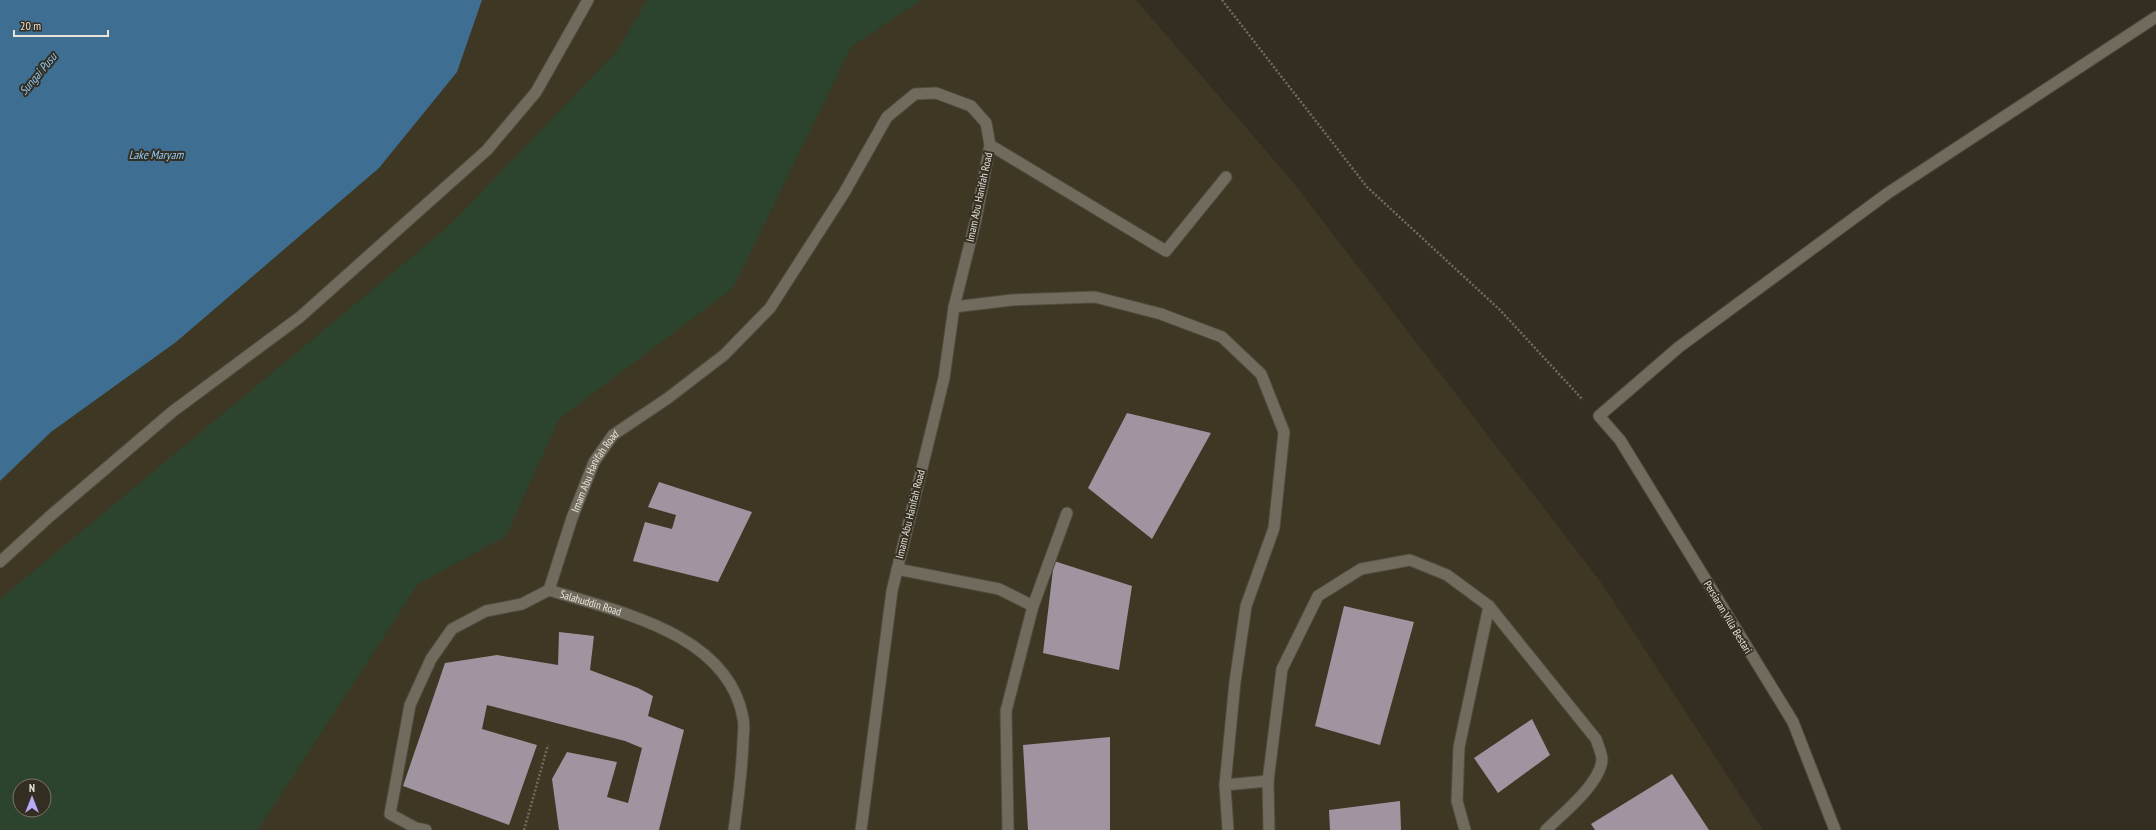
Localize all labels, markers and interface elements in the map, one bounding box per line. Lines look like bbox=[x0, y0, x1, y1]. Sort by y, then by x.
scale bar bbox=[14, 12, 108, 38]
text: 20 m bbox=[20, 18, 41, 33]
water label: Sungai Pusu bbox=[16, 49, 60, 98]
water label: Lake Maryam bbox=[129, 147, 184, 162]
street label: Imam Abu Hanifah Road bbox=[963, 151, 995, 243]
street label: Imam Abu Hanifah Road bbox=[568, 426, 621, 514]
street label: Imam Abu Hanifah Road bbox=[892, 468, 928, 560]
street label: Persiaran Villa Bestari bbox=[1701, 578, 1755, 656]
street label: Salahuddin Road bbox=[558, 587, 624, 619]
north arrow bbox=[12, 778, 52, 818]
text: N bbox=[29, 781, 35, 795]

